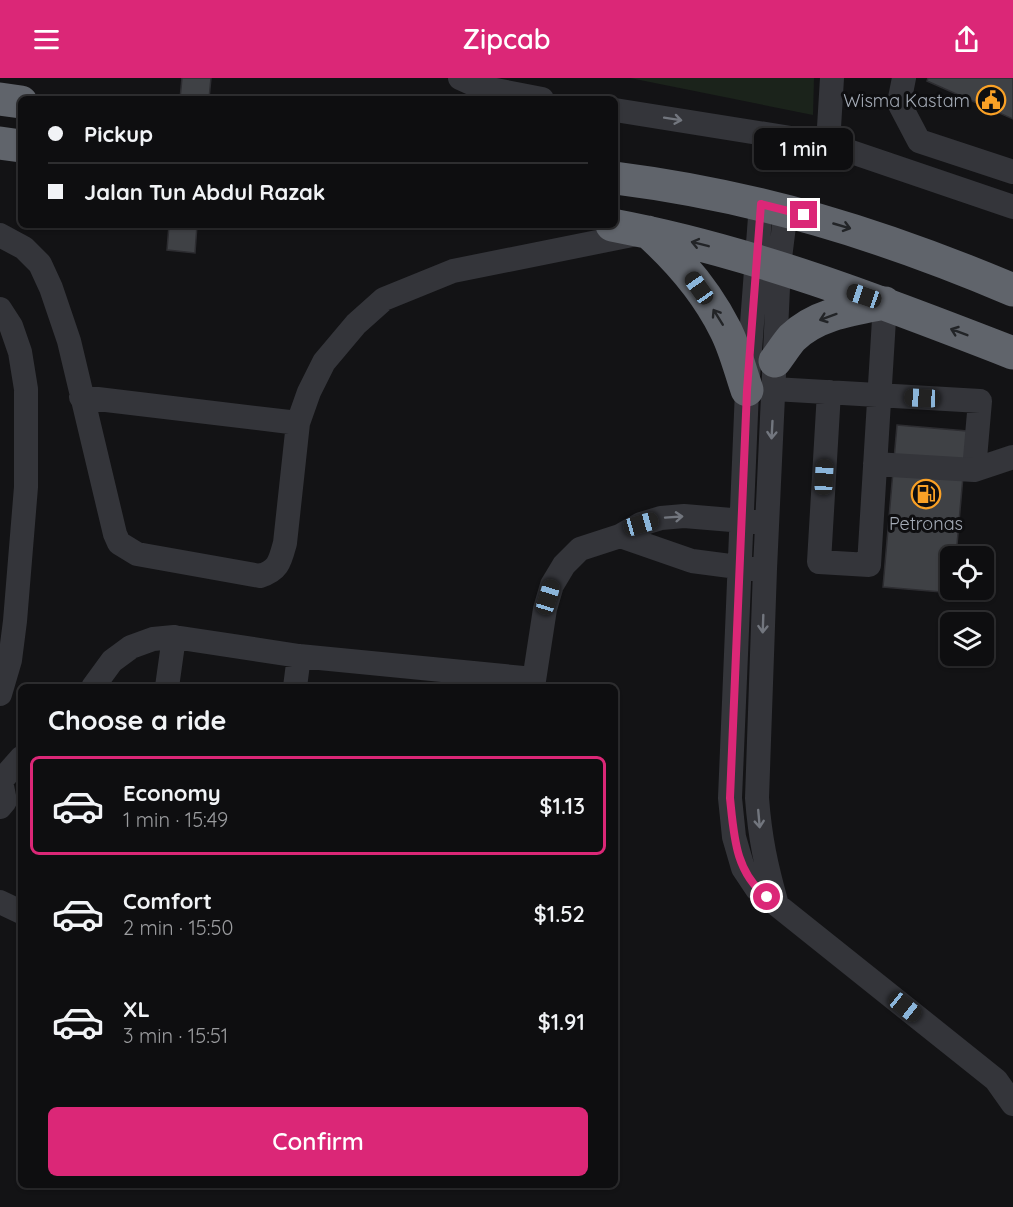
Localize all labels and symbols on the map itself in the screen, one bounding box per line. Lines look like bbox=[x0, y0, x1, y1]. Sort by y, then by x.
public building icon: Wisma Kastam bbox=[975, 84, 1007, 116]
place label: Wisma Kastam bbox=[843, 89, 970, 112]
one-way arrow bbox=[662, 114, 682, 125]
callout: 1 min bbox=[754, 128, 854, 170]
route end bbox=[790, 201, 817, 228]
one-way arrow bbox=[832, 221, 851, 232]
one-way arrow bbox=[690, 238, 710, 249]
car bbox=[681, 268, 717, 308]
car bbox=[844, 282, 884, 310]
one-way arrow bbox=[711, 309, 723, 326]
one-way arrow bbox=[819, 312, 838, 323]
one-way arrow bbox=[950, 326, 968, 337]
car bbox=[904, 388, 940, 408]
one-way arrow bbox=[767, 419, 778, 439]
car bbox=[814, 459, 834, 495]
fuel station icon: Petronas bbox=[910, 478, 942, 510]
car bbox=[621, 510, 661, 538]
one-way arrow bbox=[664, 511, 684, 522]
place label: Petronas bbox=[889, 512, 963, 535]
car bbox=[534, 577, 562, 617]
one-way arrow bbox=[757, 614, 768, 634]
one-way arrow bbox=[753, 809, 764, 829]
route start bbox=[753, 883, 780, 910]
car bbox=[885, 989, 925, 1025]

